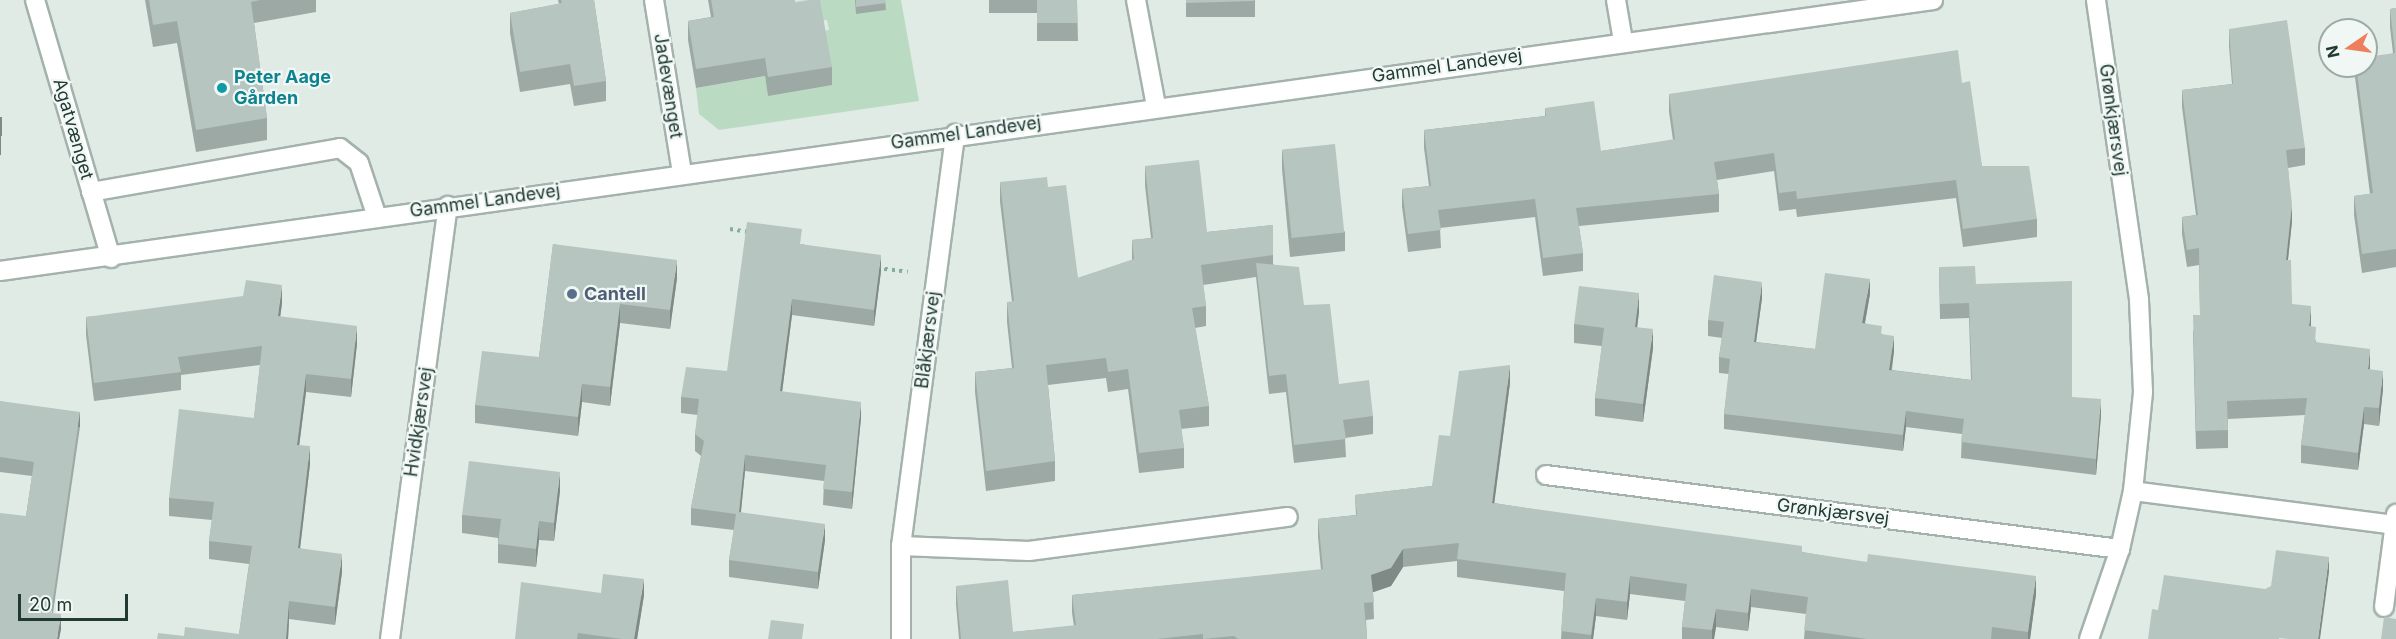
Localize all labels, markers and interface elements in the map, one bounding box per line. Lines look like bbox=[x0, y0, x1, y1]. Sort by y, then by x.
north arrow bbox=[2318, 18, 2378, 78]
street label: Jadevænget bbox=[649, 32, 687, 140]
text: N bbox=[2321, 43, 2344, 60]
street label: Gammel Landevej bbox=[1370, 45, 1524, 87]
street label: Grønkjærsvej bbox=[2094, 63, 2132, 177]
place label: Peter Aage Gården bbox=[234, 67, 331, 110]
street label: Agatvænget bbox=[48, 76, 98, 182]
marker: Peter Aage Gården bbox=[215, 81, 229, 95]
street label: Gammel Landevej bbox=[889, 112, 1043, 154]
street label: Gammel Landevej bbox=[408, 180, 562, 222]
place label: Cantell bbox=[584, 283, 646, 305]
marker: Cantell bbox=[565, 287, 579, 301]
street label: Blåkjærsvej bbox=[911, 290, 945, 390]
street label: Hvidkjærsvej bbox=[401, 366, 437, 478]
street label: Grønkjærsvej bbox=[1776, 494, 1890, 530]
scale bar bbox=[21, 582, 130, 620]
text: 20 m bbox=[29, 594, 72, 615]

